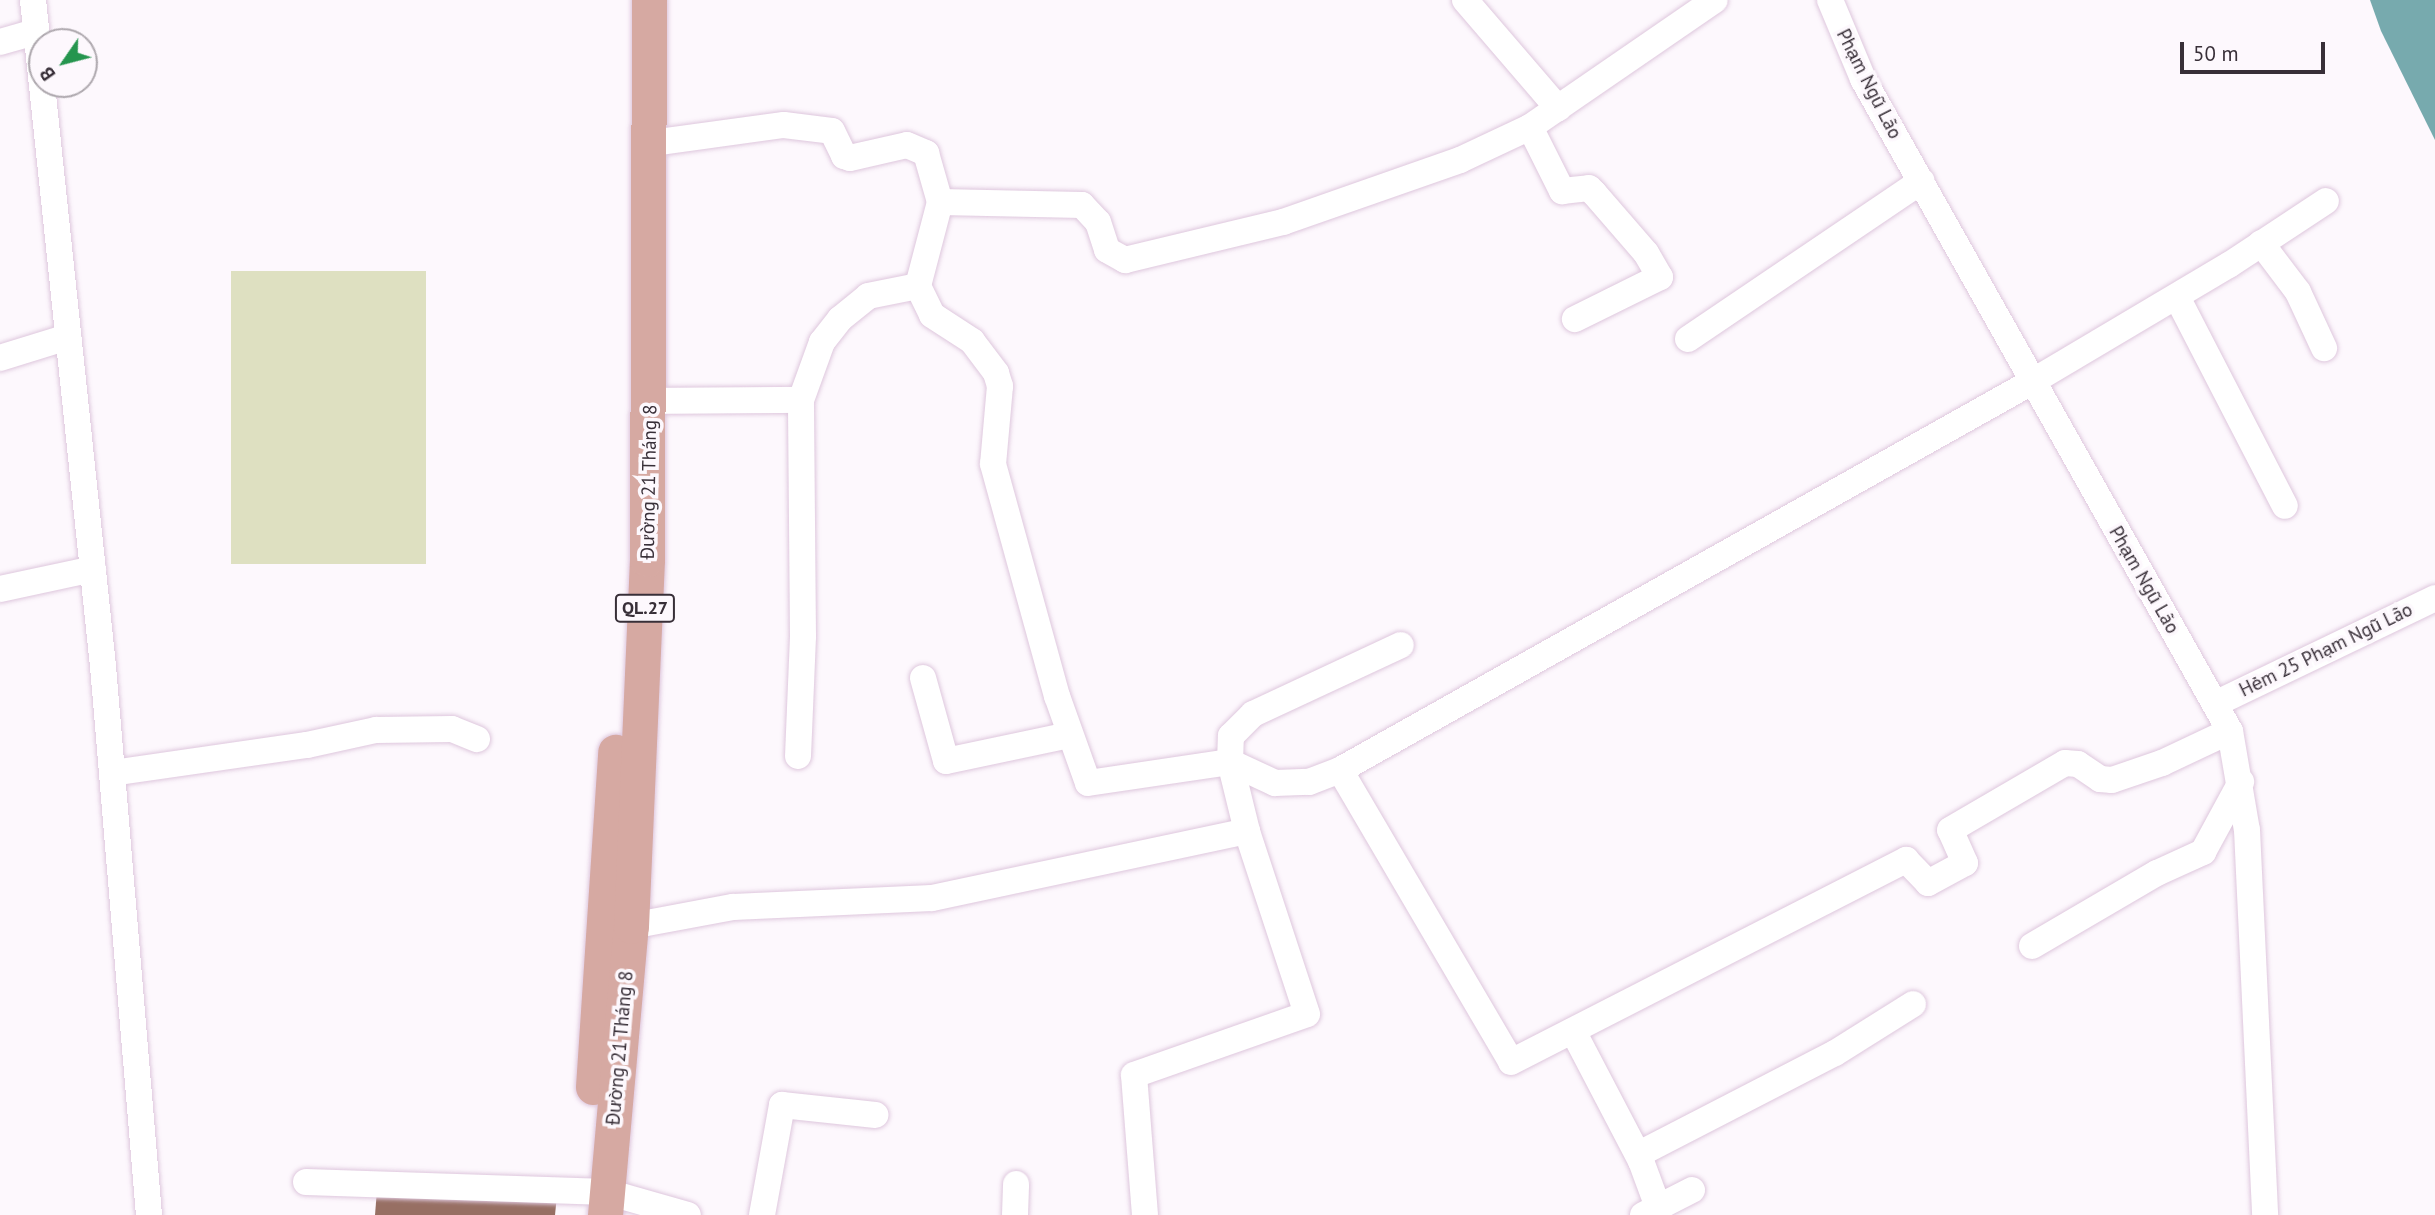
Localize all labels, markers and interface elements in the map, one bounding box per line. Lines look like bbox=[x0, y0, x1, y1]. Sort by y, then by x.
street label: Phạm Ngũ Lão bbox=[1832, 25, 1906, 143]
north arrow bbox=[28, 28, 98, 98]
scale bar bbox=[2183, 28, 2328, 72]
text: 50 m bbox=[2193, 40, 2239, 67]
text: B bbox=[34, 62, 60, 85]
street label: Đường 21 Tháng 8 bbox=[636, 404, 662, 560]
street label: Phạm Ngũ Lão bbox=[2104, 522, 2184, 638]
road number: QL.27 bbox=[614, 594, 676, 622]
street label: Hẻm 25 Phạm Ngũ Lão bbox=[2236, 598, 2416, 702]
street label: Đường 21 Tháng 8 bbox=[602, 970, 638, 1126]

